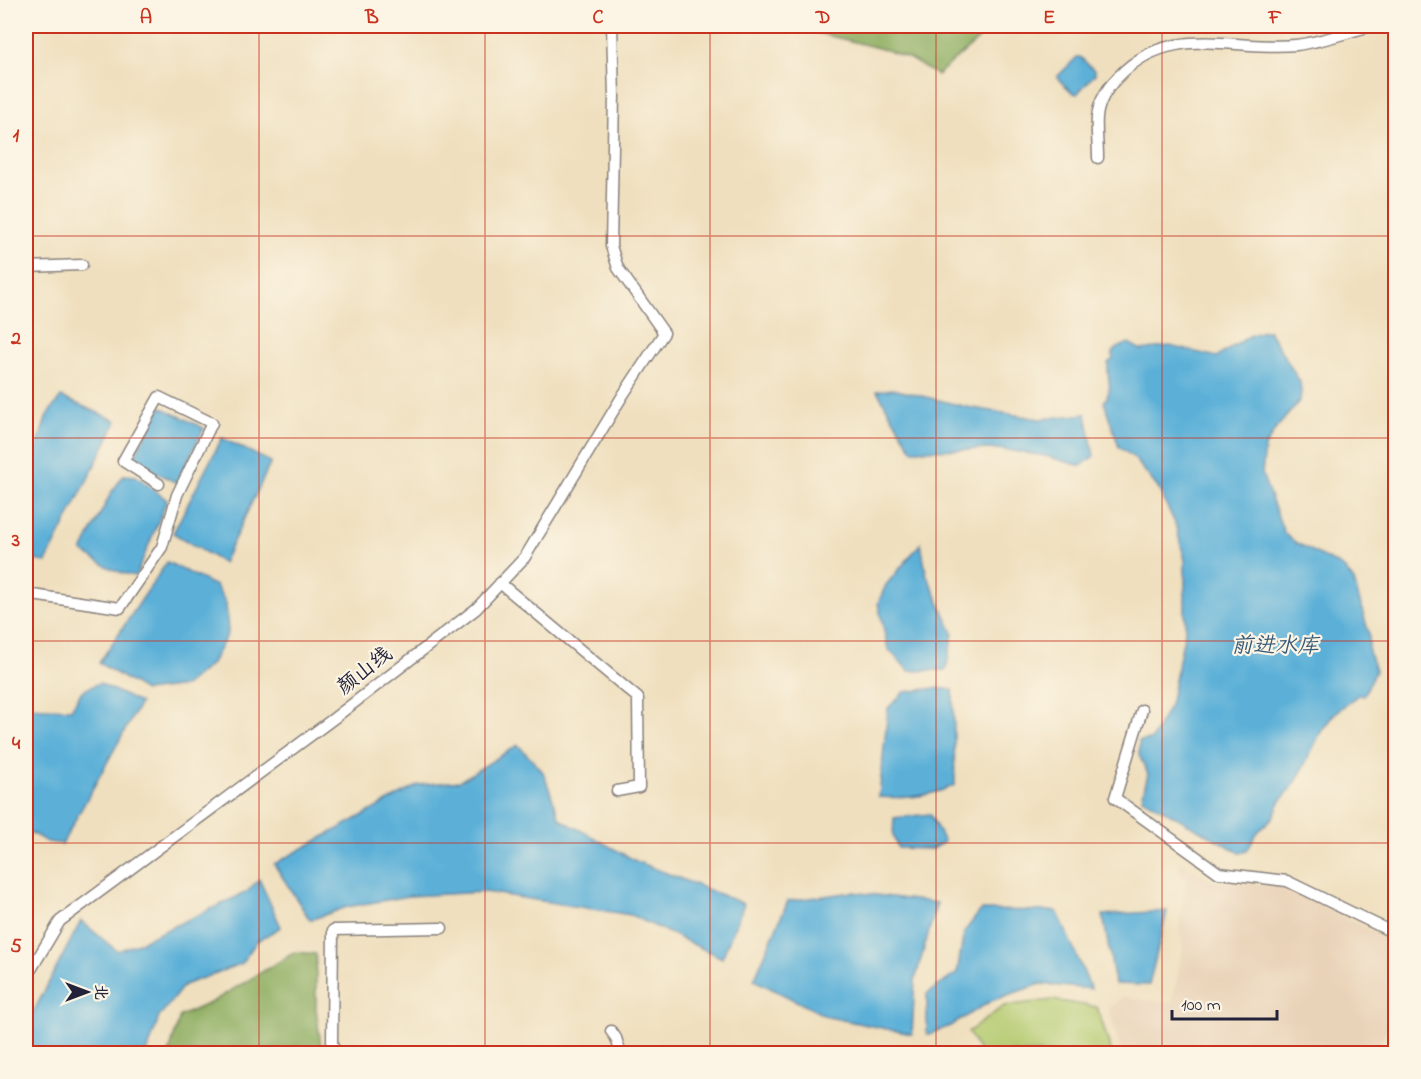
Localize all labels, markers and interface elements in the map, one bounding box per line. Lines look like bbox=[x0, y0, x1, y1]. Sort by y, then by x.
text: A bbox=[140, 4, 152, 33]
text: B bbox=[364, 4, 379, 33]
text: C bbox=[593, 4, 604, 33]
text: D bbox=[815, 4, 830, 33]
text: E bbox=[1043, 4, 1055, 33]
text: F bbox=[1268, 4, 1282, 33]
text: 1 bbox=[13, 122, 20, 151]
text: 2 bbox=[10, 325, 21, 354]
text: 3 bbox=[11, 527, 20, 556]
water label: 前进水库 bbox=[1231, 631, 1321, 663]
street label: 颜山线 bbox=[331, 640, 399, 703]
text: 4 bbox=[12, 730, 21, 759]
text: 5 bbox=[10, 933, 22, 962]
north arrow bbox=[57, 962, 117, 1022]
scale bar bbox=[1172, 983, 1277, 1021]
text: 北 bbox=[88, 984, 112, 1000]
text: 100 m bbox=[1181, 993, 1221, 1019]

